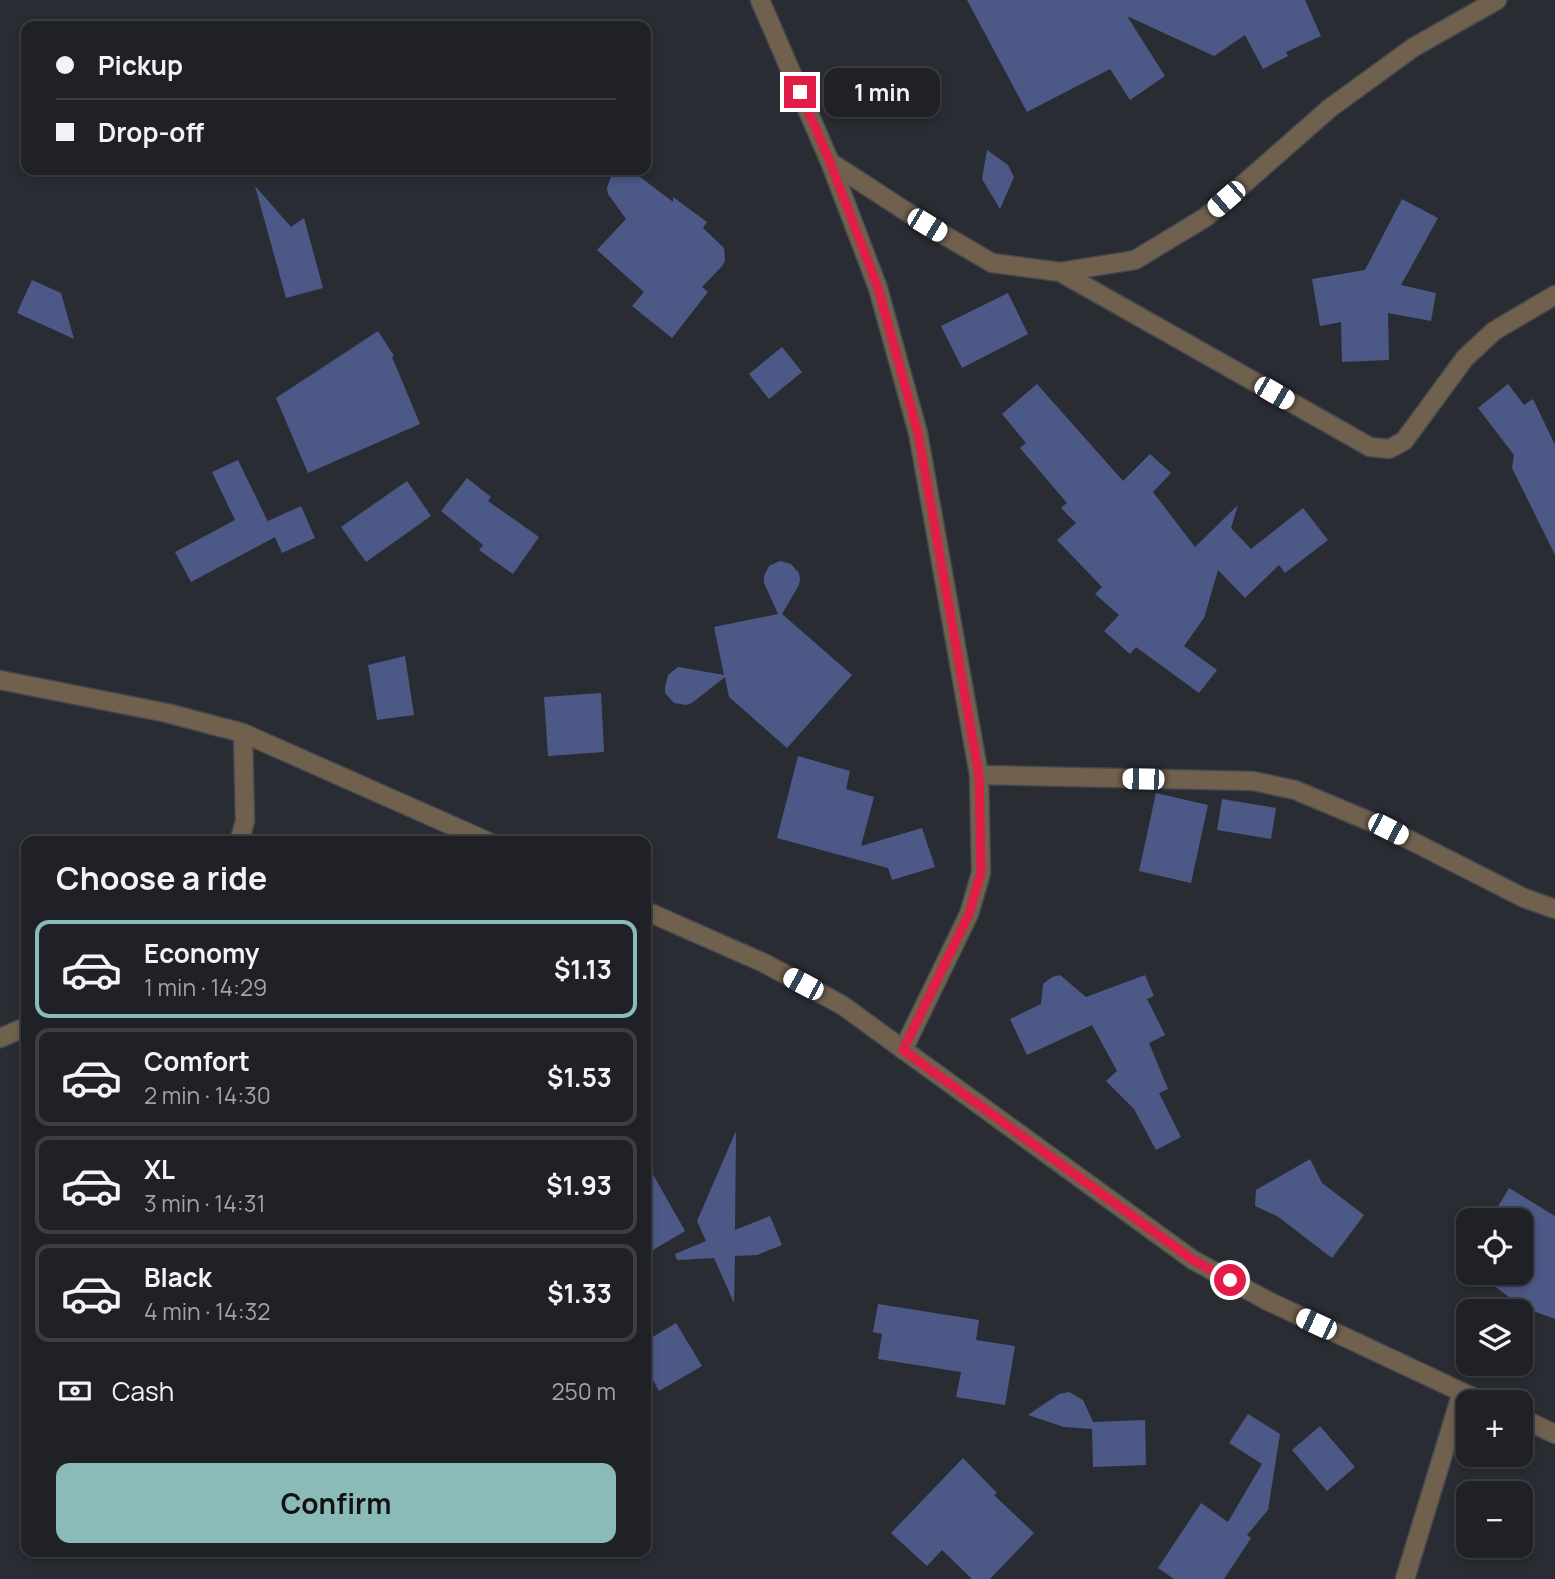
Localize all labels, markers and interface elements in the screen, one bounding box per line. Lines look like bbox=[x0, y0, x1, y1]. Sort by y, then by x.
text: Pickup bbox=[98, 47, 183, 83]
callout: 1 min bbox=[824, 68, 940, 116]
route end bbox=[784, 76, 816, 108]
text: 1 min bbox=[854, 76, 910, 108]
text: Drop-off bbox=[98, 114, 204, 150]
car bbox=[1204, 177, 1249, 221]
car bbox=[904, 205, 951, 245]
car bbox=[1251, 373, 1298, 413]
car bbox=[1122, 768, 1165, 790]
car bbox=[1365, 810, 1412, 848]
text: Choose a ride bbox=[56, 856, 267, 900]
text: Economy bbox=[144, 935, 259, 971]
icon: car bbox=[60, 938, 123, 1001]
text: $1.13 bbox=[554, 951, 612, 987]
car bbox=[780, 965, 827, 1003]
text: 1 min · 14:29 bbox=[144, 971, 267, 1003]
text: Comfort bbox=[144, 1043, 250, 1079]
icon: car bbox=[60, 1046, 123, 1109]
text: $1.53 bbox=[547, 1059, 612, 1095]
text: 2 min · 14:30 bbox=[144, 1079, 271, 1111]
text: XL bbox=[144, 1151, 175, 1187]
icon: car bbox=[60, 1154, 123, 1217]
text: $1.93 bbox=[546, 1167, 612, 1203]
text: 3 min · 14:31 bbox=[144, 1187, 265, 1219]
map controls bbox=[1456, 1208, 1533, 1558]
button: locate bbox=[1456, 1208, 1533, 1285]
text: Black bbox=[144, 1259, 212, 1295]
icon: car bbox=[60, 1262, 123, 1325]
route start bbox=[1214, 1264, 1246, 1296]
text: $1.33 bbox=[547, 1275, 612, 1311]
text: 4 min · 14:32 bbox=[144, 1295, 270, 1327]
button: layers bbox=[1456, 1299, 1533, 1376]
car bbox=[1293, 1306, 1340, 1342]
icon: cash bbox=[56, 1372, 94, 1410]
text: Cash bbox=[112, 1373, 174, 1409]
text: 250 m bbox=[551, 1375, 616, 1407]
button: + bbox=[1456, 1390, 1533, 1467]
button: Confirm bbox=[56, 1463, 616, 1543]
button: − bbox=[1456, 1481, 1533, 1558]

